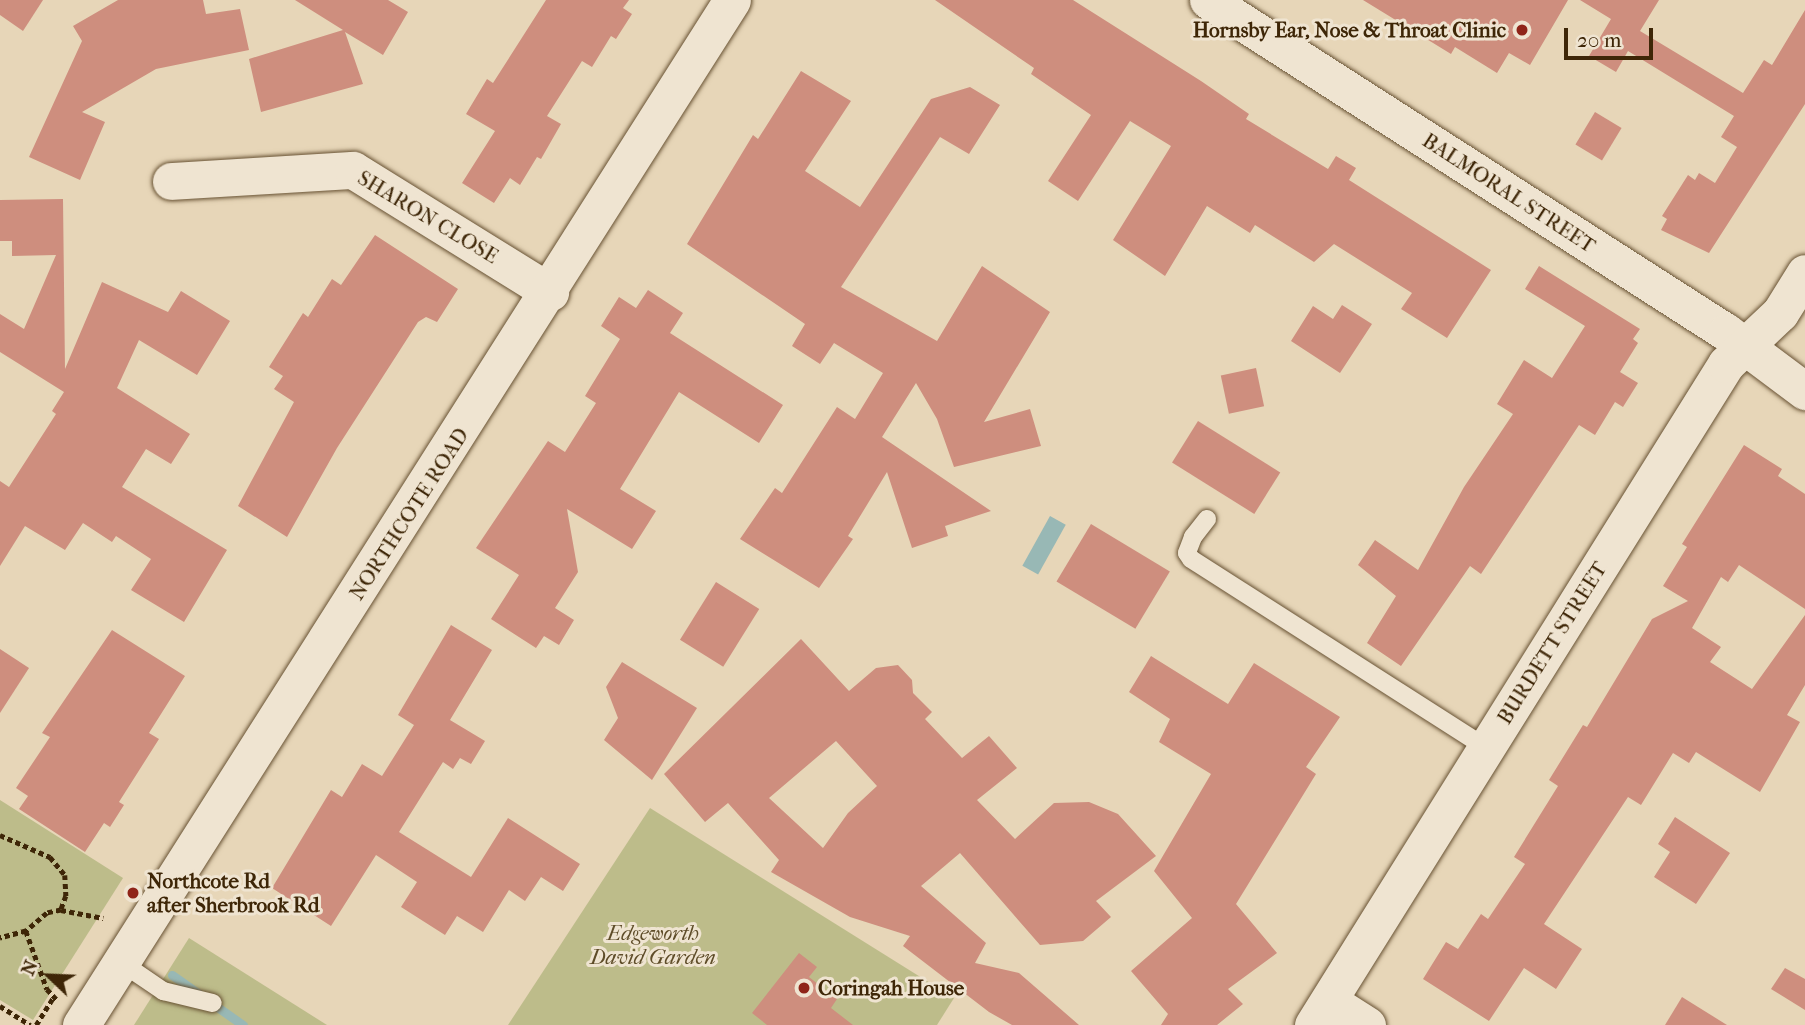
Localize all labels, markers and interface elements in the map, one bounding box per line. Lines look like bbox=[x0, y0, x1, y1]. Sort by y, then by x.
scale bar bbox=[1567, 14, 1656, 58]
place label: Hornsby Ear, Nose & Throat Clinic bbox=[1193, 17, 1506, 43]
marker: Hornsby Ear, Nose & Throat Clinic bbox=[1512, 20, 1532, 40]
text: 20 m bbox=[1577, 28, 1621, 52]
street label: BALMORAL STREET bbox=[1418, 128, 1600, 258]
street label: SHARON CLOSE bbox=[353, 165, 503, 269]
street label: NORTHCOTE ROAD bbox=[344, 423, 474, 605]
street label: BURDETT STREET bbox=[1492, 557, 1612, 729]
place label: Northcote Rd after Sherbrook Rd bbox=[147, 868, 319, 918]
marker: Northcote Rd after Sherbrook Rd bbox=[125, 885, 141, 901]
park label: Edgeworth David Garden bbox=[590, 920, 716, 970]
north arrow bbox=[14, 941, 84, 1011]
text: N bbox=[17, 957, 43, 979]
place label: Coringah House bbox=[818, 975, 964, 1001]
marker: Coringah House bbox=[796, 980, 812, 996]

